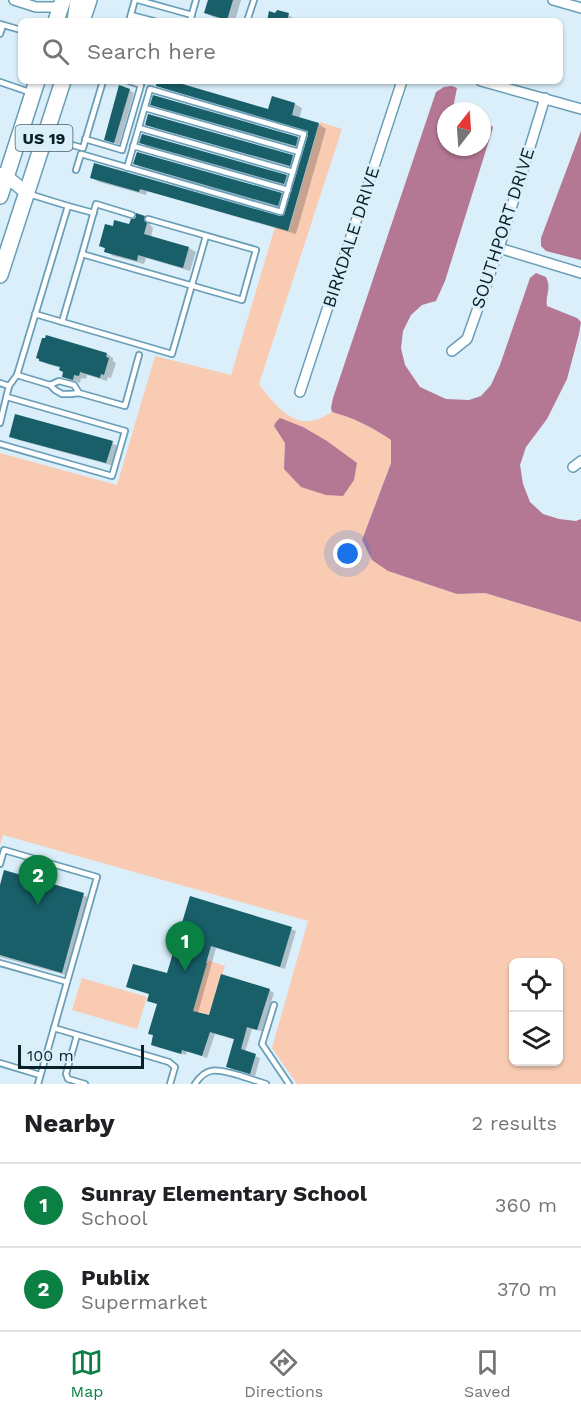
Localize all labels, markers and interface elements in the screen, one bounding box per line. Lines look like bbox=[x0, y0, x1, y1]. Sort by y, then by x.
search box bbox=[18, 18, 563, 84]
icon: search bbox=[39, 35, 72, 68]
text: Search here bbox=[87, 39, 216, 64]
north arrow bbox=[437, 102, 491, 156]
road number: US 19 bbox=[15, 125, 72, 151]
street label: SOUTHPORT DRIVE bbox=[467, 145, 538, 311]
street label: BIRKDALE DRIVE bbox=[318, 164, 383, 310]
your location bbox=[333, 539, 362, 568]
pin: 2 bbox=[18, 856, 57, 905]
pin: 1 bbox=[166, 922, 204, 971]
map controls bbox=[509, 958, 563, 1066]
button: locate bbox=[509, 958, 563, 1012]
button: layers bbox=[509, 1012, 563, 1066]
scale bar bbox=[18, 1042, 144, 1070]
text: 100 m bbox=[27, 1046, 74, 1065]
text: Nearby bbox=[24, 1108, 115, 1138]
text: 2 results bbox=[472, 1111, 557, 1135]
text: Sunray Elementary School bbox=[81, 1181, 367, 1206]
text: 1 bbox=[39, 1193, 48, 1217]
text: 360 m bbox=[495, 1193, 557, 1217]
text: School bbox=[81, 1206, 148, 1230]
text: Publix bbox=[81, 1265, 150, 1290]
text: 2 bbox=[38, 1277, 49, 1301]
text: 370 m bbox=[497, 1277, 557, 1301]
text: Supermarket bbox=[81, 1290, 207, 1314]
tab: Map bbox=[70, 1346, 103, 1401]
tab: Directions bbox=[244, 1346, 323, 1401]
tab: Saved bbox=[464, 1346, 511, 1401]

